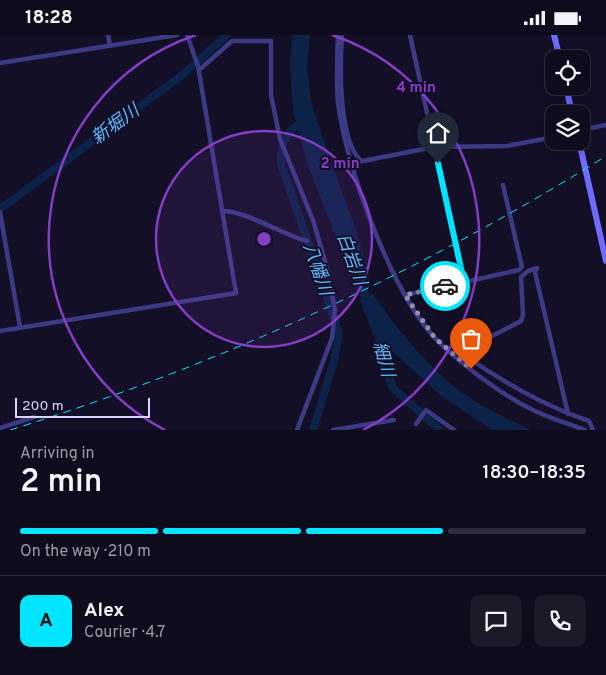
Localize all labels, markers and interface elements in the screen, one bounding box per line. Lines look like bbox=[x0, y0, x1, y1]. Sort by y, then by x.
text: 18:28 bbox=[25, 6, 73, 30]
map controls bbox=[545, 50, 590, 150]
button: locate bbox=[545, 50, 590, 95]
text: 4 min bbox=[396, 79, 436, 98]
water label: 新堀川 bbox=[87, 99, 146, 150]
button: layers bbox=[545, 105, 590, 150]
pin bbox=[417, 112, 459, 163]
icon: home bbox=[424, 119, 452, 147]
text: 2 min bbox=[320, 155, 360, 174]
centre of rings bbox=[255, 230, 273, 248]
water label: 白岩川 bbox=[331, 230, 371, 291]
water label: 八幡川 bbox=[297, 240, 337, 301]
courier bbox=[420, 261, 470, 311]
icon: car bbox=[431, 272, 459, 300]
pin bbox=[450, 318, 492, 369]
icon: bag bbox=[457, 325, 485, 353]
water label: 細川 bbox=[367, 339, 399, 382]
scale bar bbox=[15, 395, 150, 418]
text: 200 m bbox=[22, 398, 64, 415]
text: Arriving in bbox=[20, 444, 95, 464]
text: 18:30–18:35 bbox=[482, 461, 586, 485]
text: 2 min bbox=[20, 463, 102, 503]
text: On the way · 210 m bbox=[20, 542, 151, 562]
button: chat bbox=[470, 595, 522, 647]
button: phone bbox=[534, 595, 586, 647]
text: Alex bbox=[84, 599, 124, 623]
text: A bbox=[39, 609, 53, 633]
text: Courier · 4.7 bbox=[84, 623, 165, 643]

